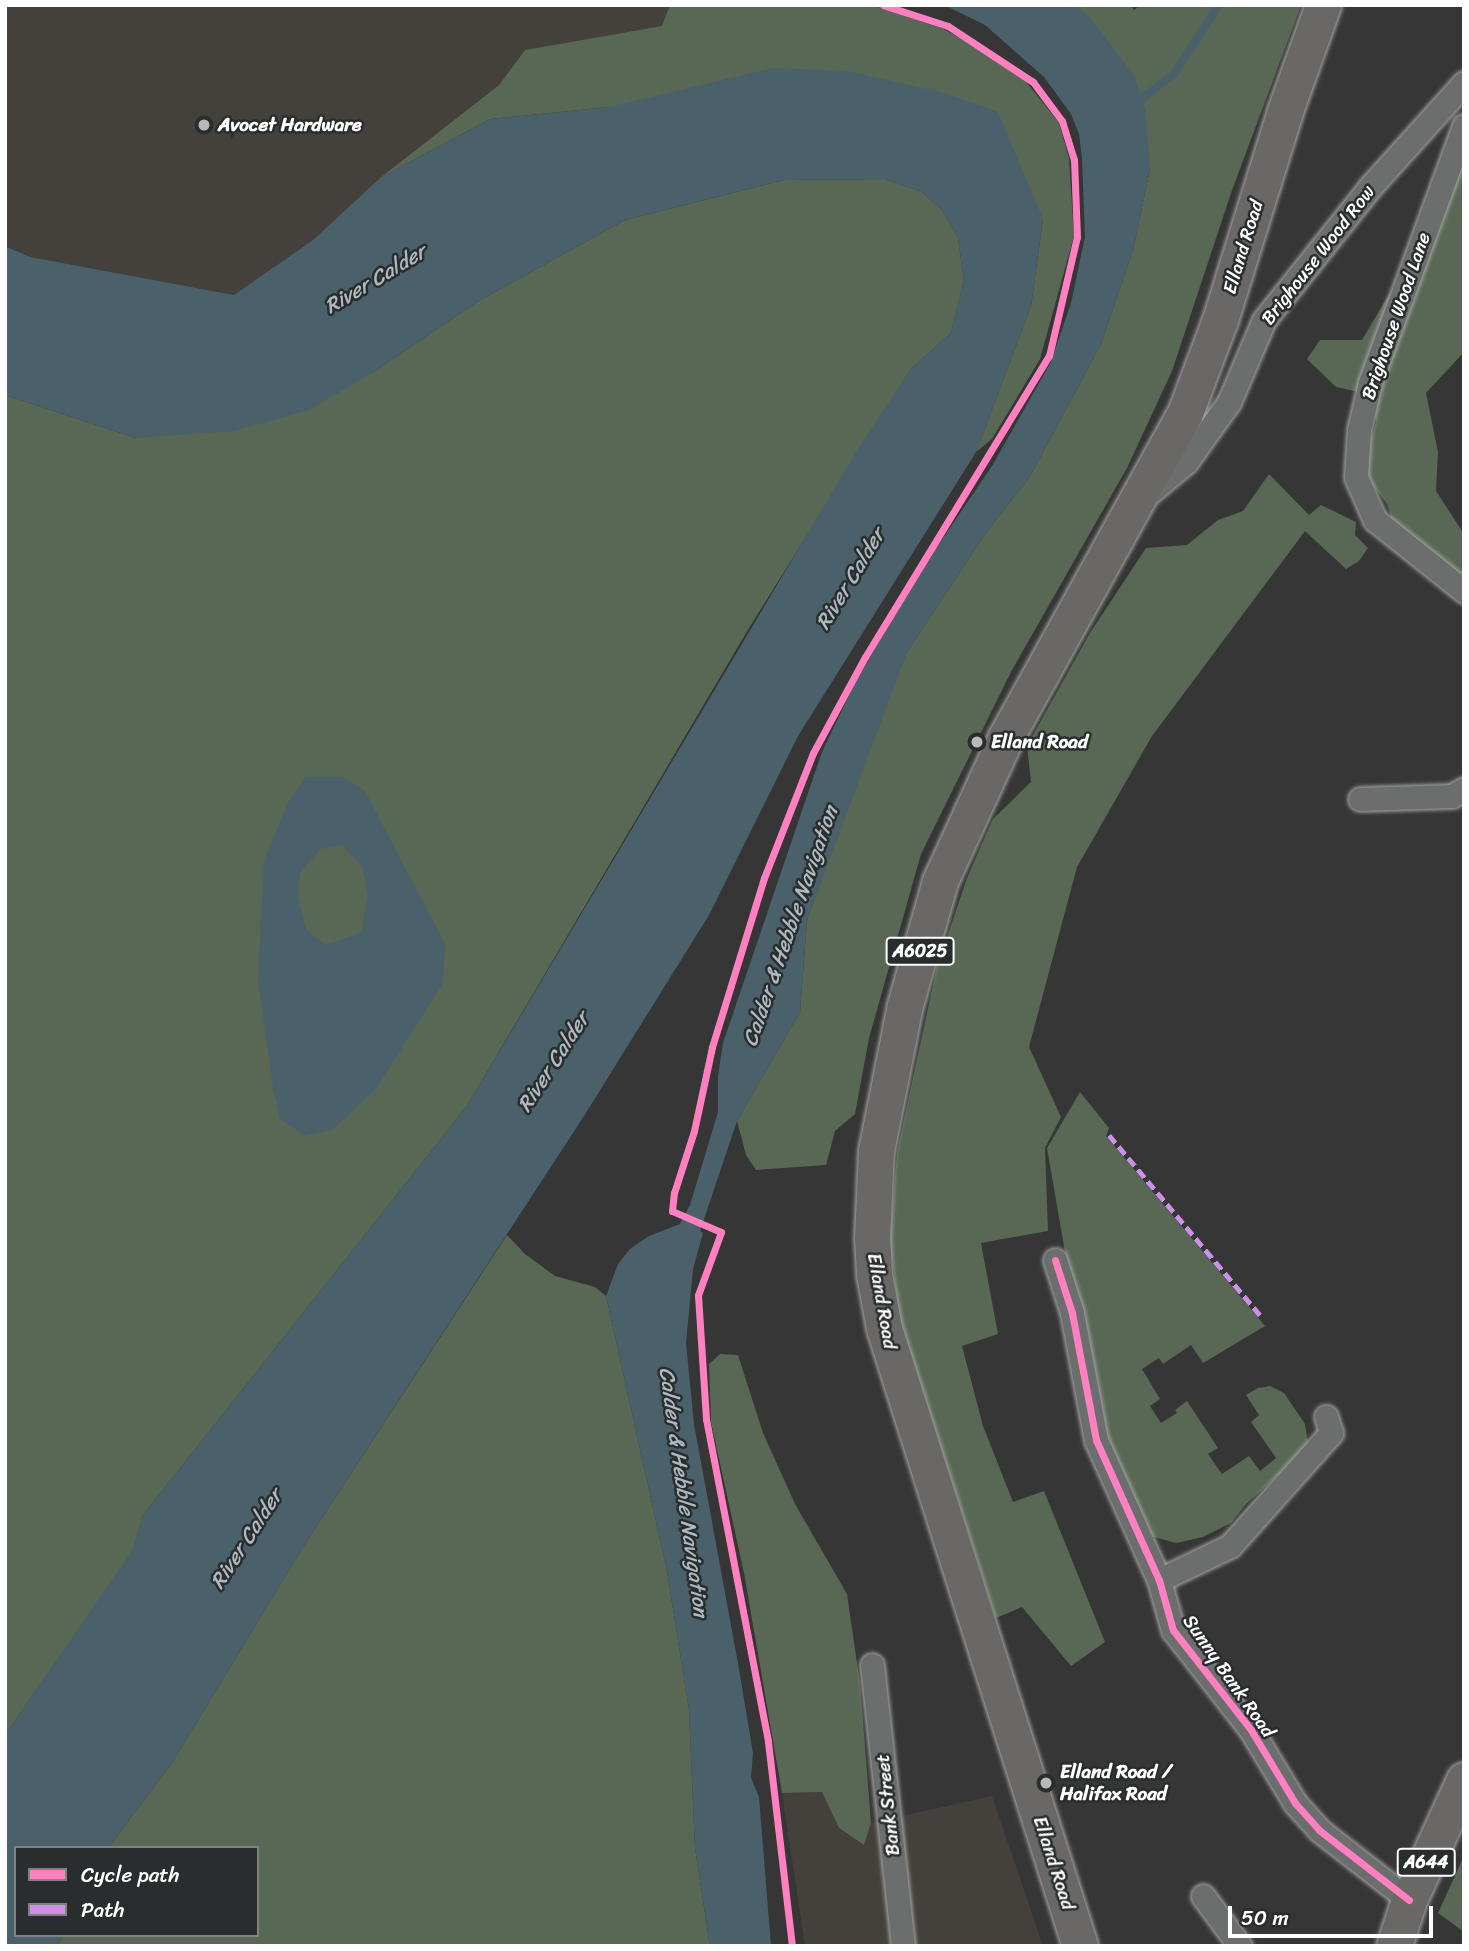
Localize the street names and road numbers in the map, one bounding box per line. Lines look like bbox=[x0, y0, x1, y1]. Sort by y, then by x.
street label: Brighouse Wood Row bbox=[1256, 181, 1380, 329]
street label: Elland Road bbox=[1218, 197, 1268, 297]
street label: Brighouse Wood Lane bbox=[1357, 230, 1435, 402]
road number: A6025 bbox=[885, 936, 955, 966]
street label: Elland Road bbox=[862, 1251, 902, 1351]
street label: Sunny Bank Road bbox=[1178, 1610, 1280, 1742]
street label: Bank Street bbox=[871, 1753, 905, 1857]
street label: Elland Road bbox=[1028, 1813, 1080, 1913]
road number: A644 bbox=[1396, 1848, 1456, 1876]

